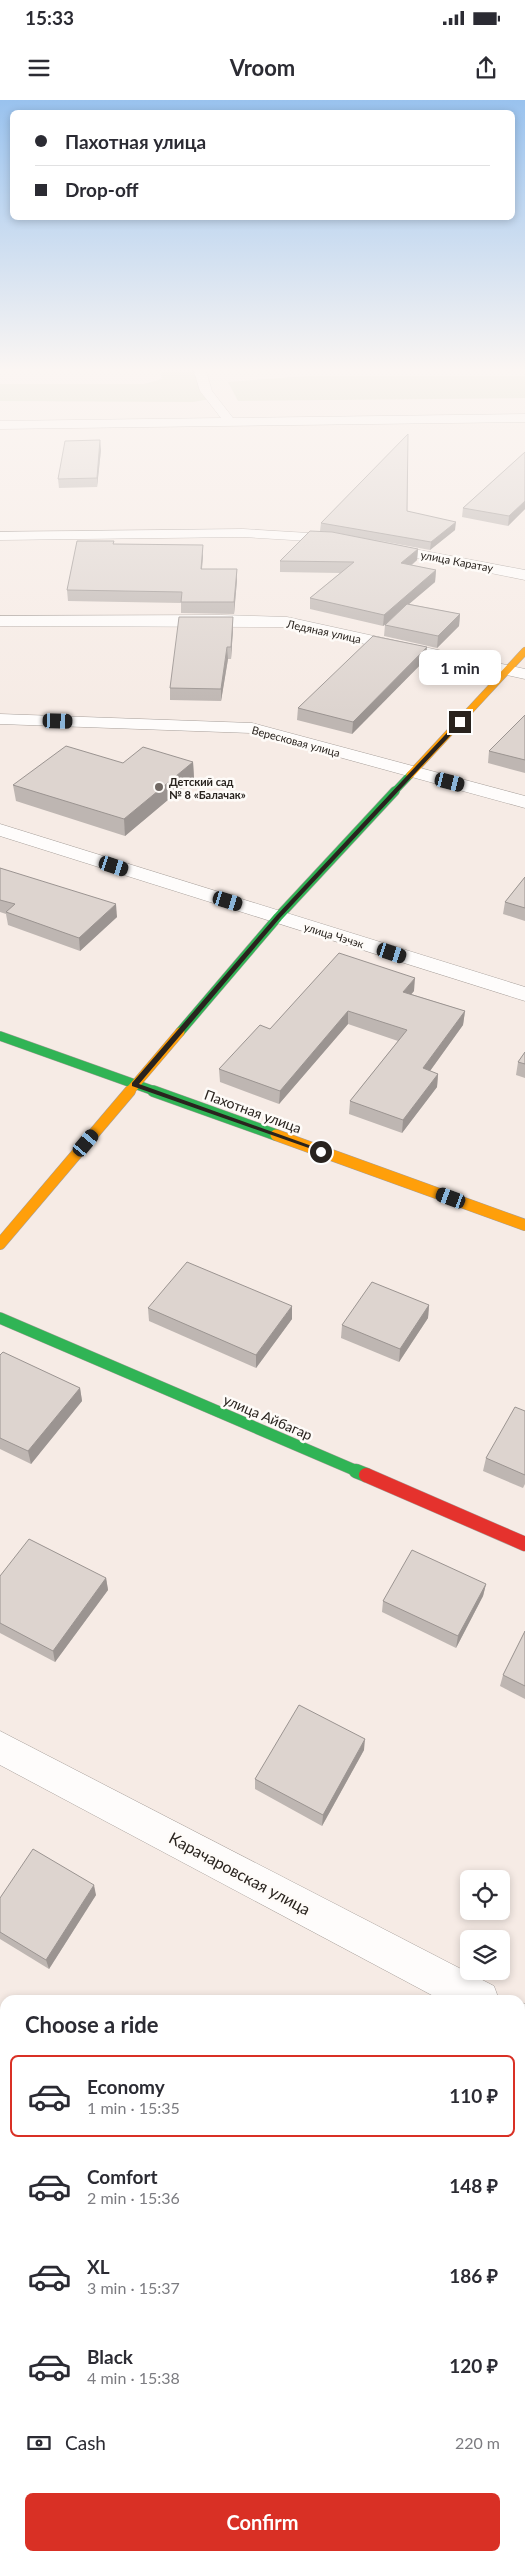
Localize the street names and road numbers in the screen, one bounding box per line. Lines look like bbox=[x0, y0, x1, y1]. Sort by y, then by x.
street label: улица Каратау bbox=[420, 548, 495, 574]
street label: Ледяная улица bbox=[285, 617, 362, 645]
street label: Вересковая улица bbox=[250, 723, 342, 759]
street label: улица Чэчэк bbox=[302, 920, 366, 950]
street label: Пахотная улица bbox=[202, 1086, 304, 1136]
street label: улица Айбагар bbox=[221, 1391, 315, 1443]
street label: Карачаровская улица bbox=[166, 1828, 314, 1918]

